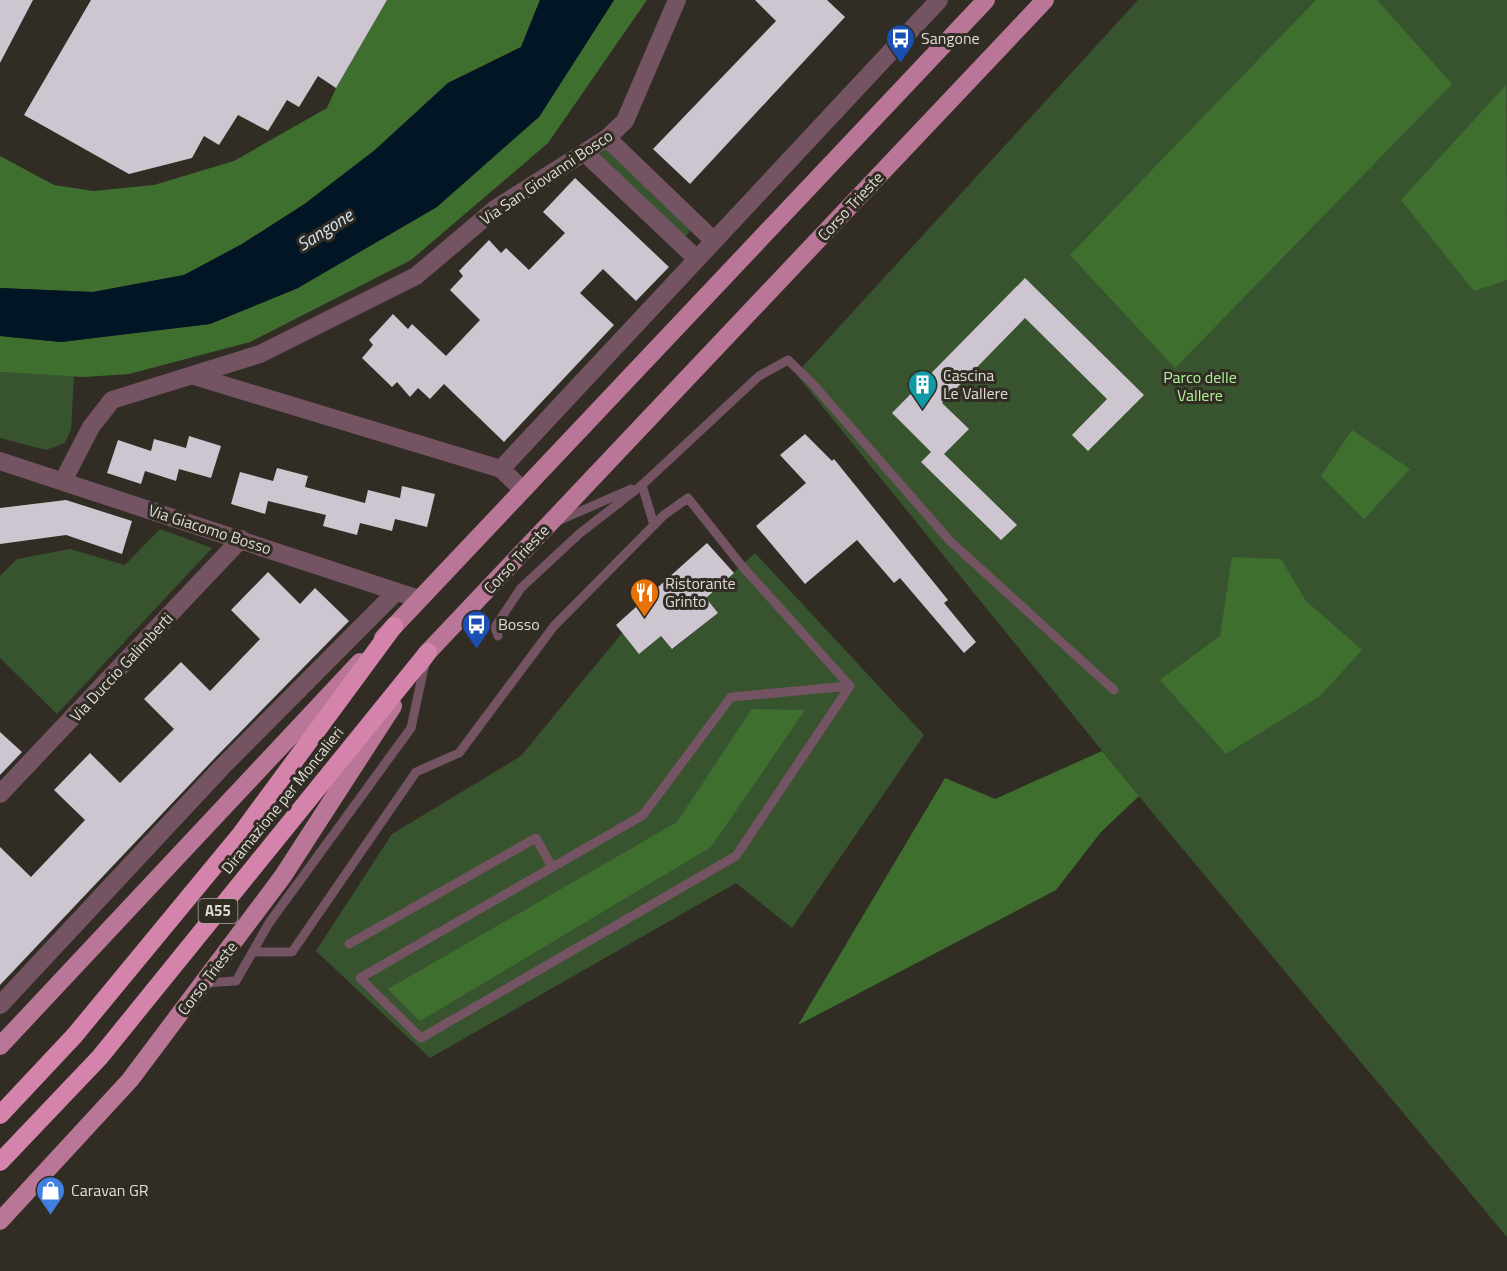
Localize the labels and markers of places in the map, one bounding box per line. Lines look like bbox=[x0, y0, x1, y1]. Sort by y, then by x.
bus stop icon: Sangone bbox=[884, 22, 916, 64]
place label: Sangone bbox=[921, 26, 980, 50]
place label: Cascina Le Vallere bbox=[943, 363, 1008, 405]
building icon: Cascina Le Vallere bbox=[906, 368, 938, 410]
place label: Ristorante Grinto bbox=[665, 571, 736, 613]
restaurant icon: Ristorante Grinto bbox=[628, 576, 660, 618]
bus stop icon: Bosso bbox=[461, 608, 493, 650]
place label: Bosso bbox=[498, 612, 540, 636]
shop icon: Caravan GR bbox=[34, 1174, 66, 1216]
place label: Caravan GR bbox=[71, 1178, 149, 1202]

